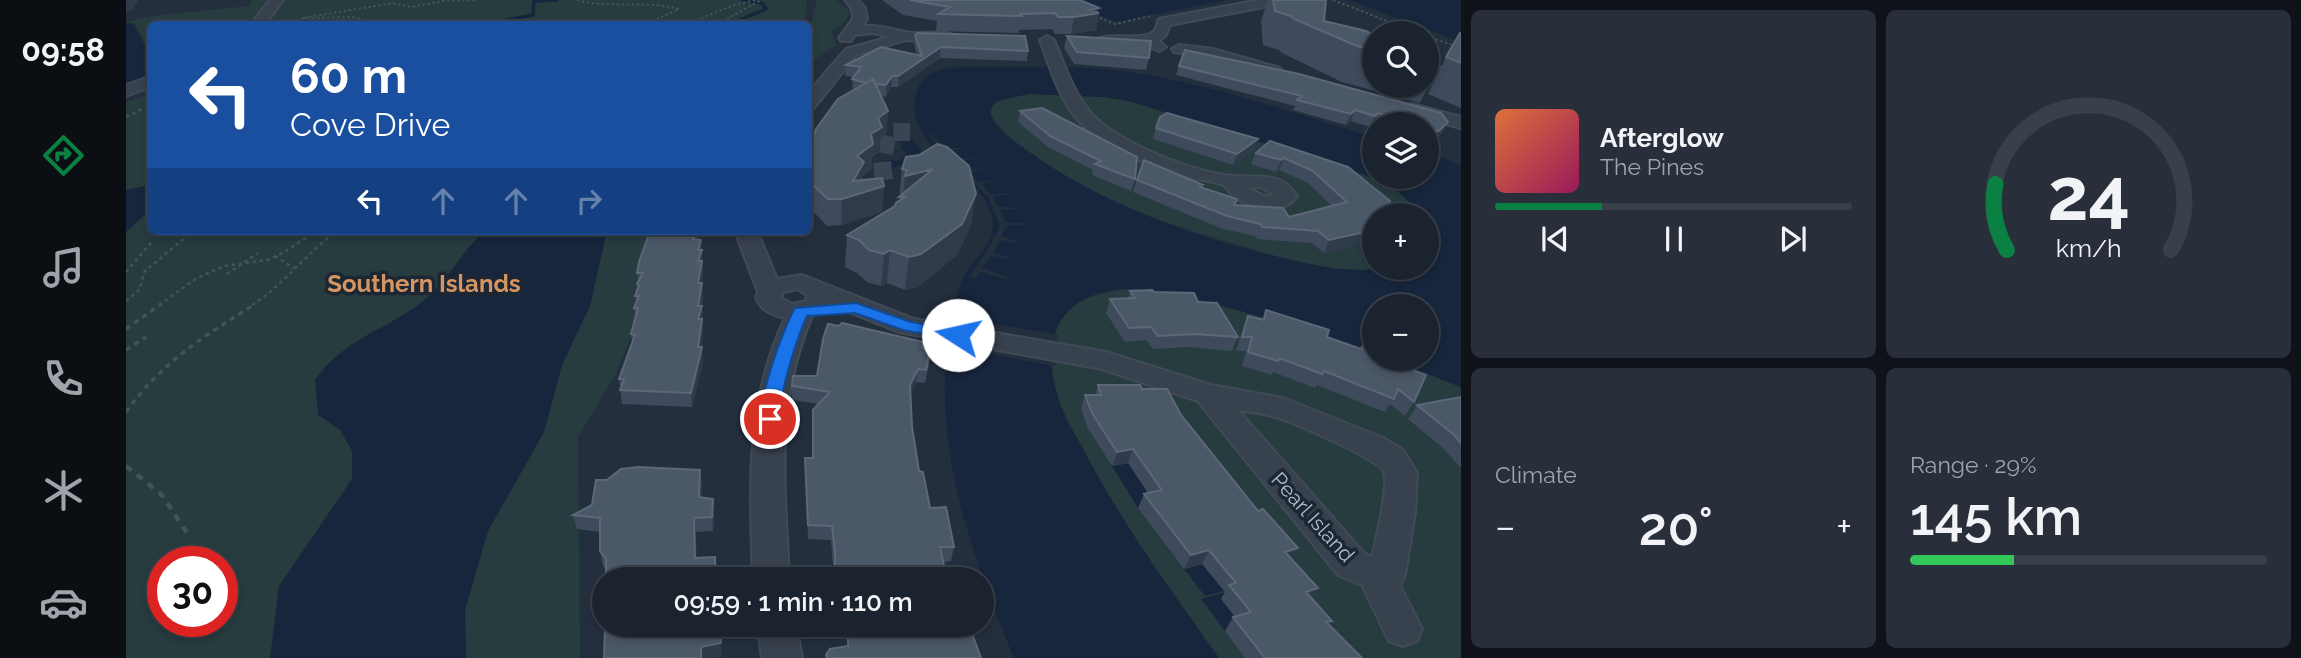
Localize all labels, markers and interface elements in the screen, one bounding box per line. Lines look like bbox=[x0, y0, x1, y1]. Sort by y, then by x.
map controls bbox=[1362, 21, 1439, 371]
button: search bbox=[1362, 21, 1439, 98]
text: 09:58 bbox=[21, 31, 105, 68]
text: 60 m bbox=[290, 47, 407, 104]
icon: left bbox=[175, 49, 266, 140]
text: Cove Drive bbox=[290, 106, 450, 143]
button: layers bbox=[1362, 112, 1439, 189]
text: Afterglow bbox=[1600, 123, 1724, 153]
icon: directions bbox=[39, 131, 88, 180]
text: 24 bbox=[2047, 152, 2130, 237]
text: The Pines bbox=[1600, 153, 1704, 180]
icon: left bbox=[351, 182, 389, 220]
icon: ahead bbox=[424, 182, 462, 220]
icon: ahead bbox=[497, 182, 535, 220]
icon: right bbox=[570, 182, 608, 220]
button: + bbox=[1362, 203, 1439, 280]
icon: previous bbox=[1536, 220, 1574, 258]
icon: pause bbox=[1655, 220, 1693, 258]
icon: next bbox=[1774, 220, 1812, 258]
text: km/h bbox=[2056, 233, 2121, 263]
icon: music bbox=[39, 243, 88, 292]
district label: Southern Islands bbox=[327, 269, 521, 298]
button: − bbox=[1362, 294, 1439, 371]
position arrow bbox=[921, 298, 995, 372]
icon: phone bbox=[39, 354, 88, 403]
pin bbox=[740, 389, 800, 449]
icon: arrive bbox=[751, 400, 789, 438]
text: Range · 29% bbox=[1910, 451, 2036, 478]
text: Climate bbox=[1495, 461, 1577, 488]
icon: climate bbox=[39, 466, 88, 515]
street label: Pearl Island bbox=[1266, 467, 1360, 567]
text: 145 km bbox=[1910, 486, 2082, 547]
text: 20° bbox=[1639, 496, 1713, 557]
text: − bbox=[1495, 504, 1515, 549]
text: + bbox=[1836, 504, 1852, 549]
speed limit sign: 30 bbox=[147, 546, 238, 637]
icon: car bbox=[39, 578, 88, 627]
text: 09:59 · 1 min · 110 m bbox=[673, 587, 913, 617]

